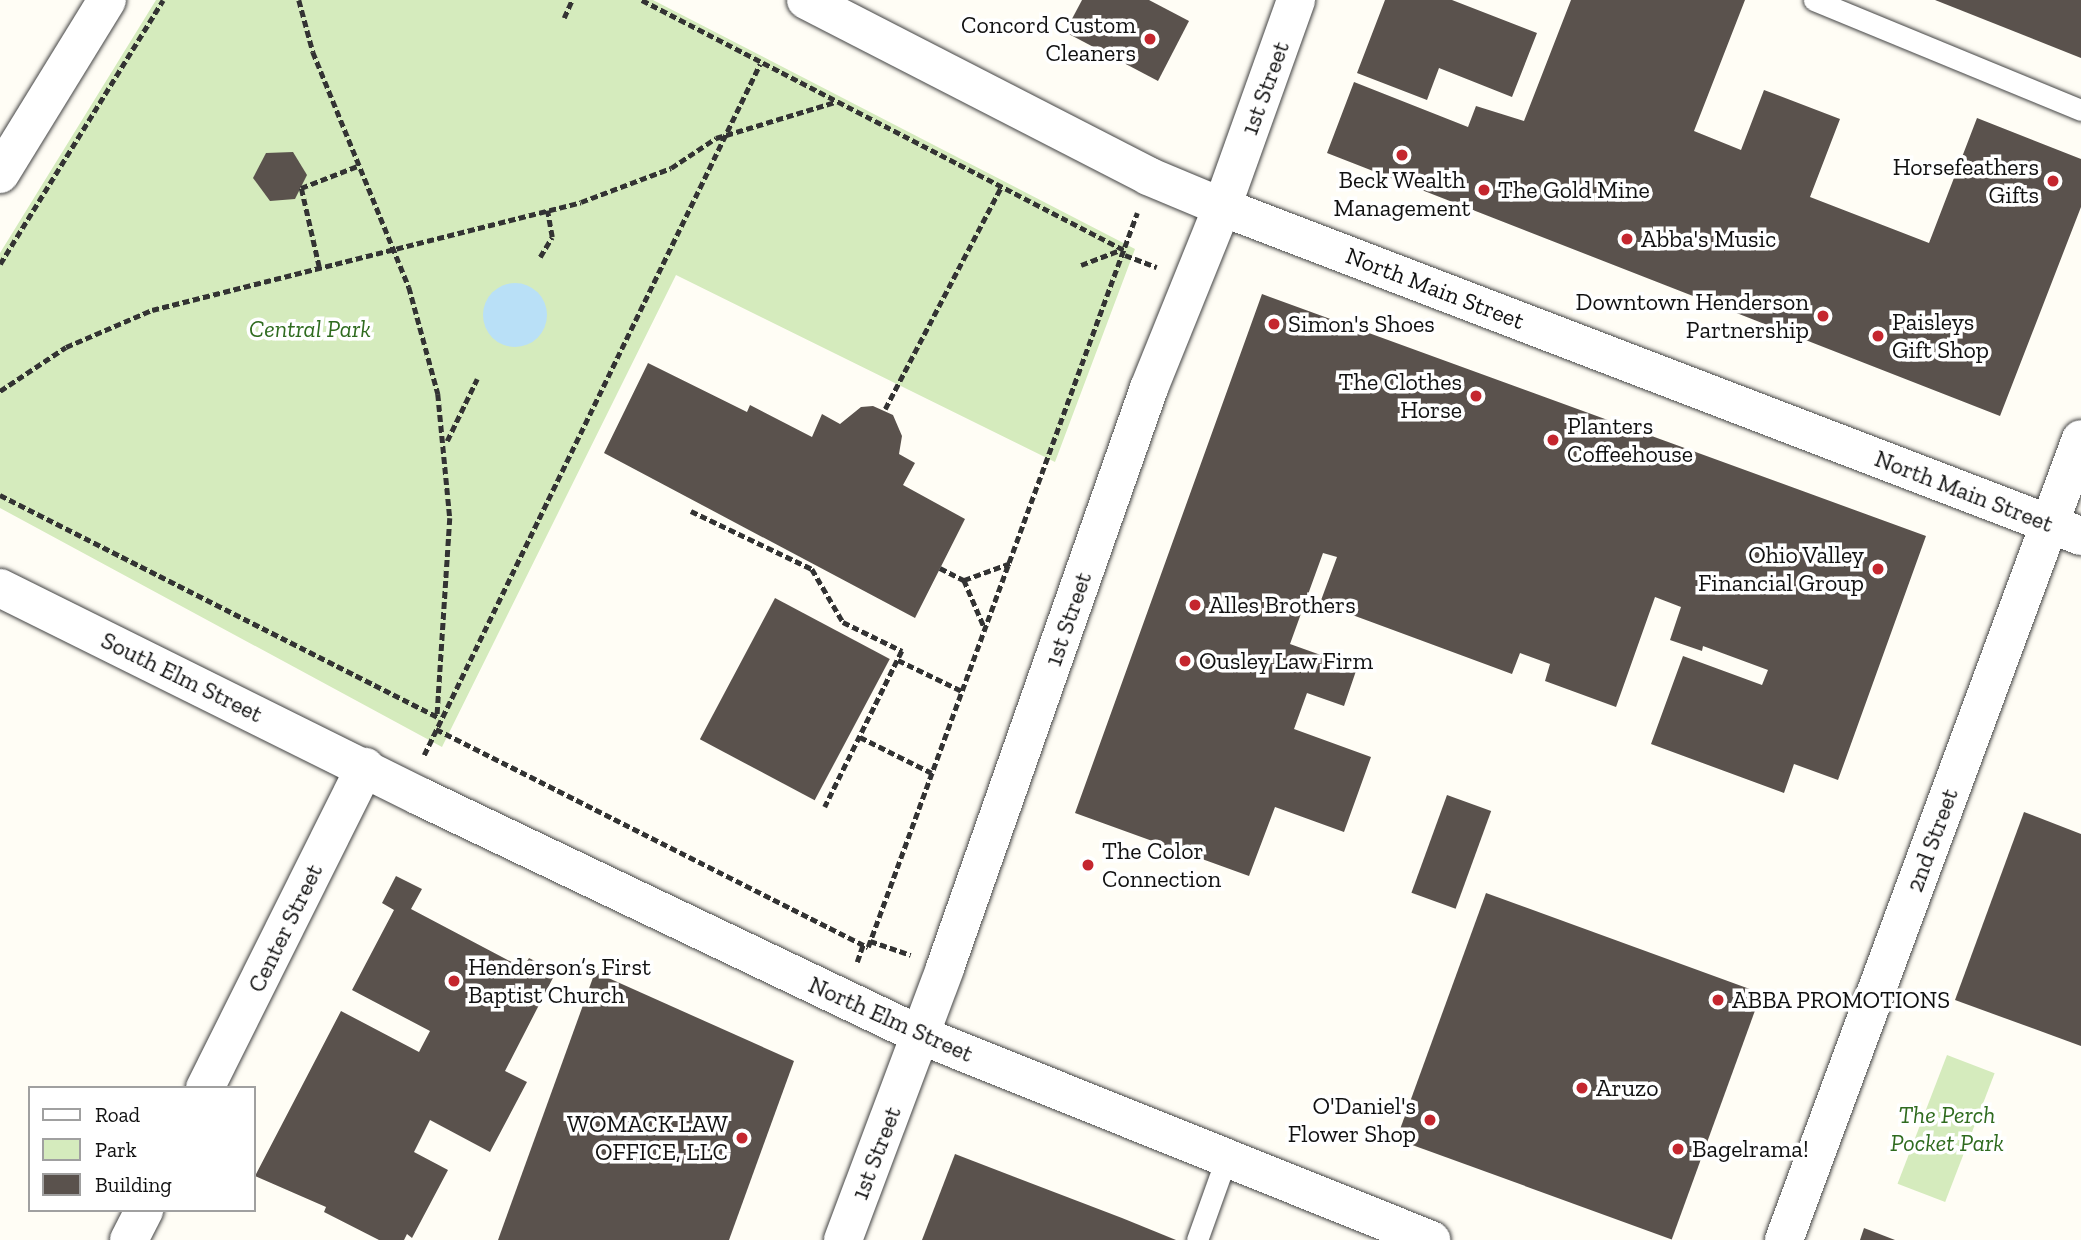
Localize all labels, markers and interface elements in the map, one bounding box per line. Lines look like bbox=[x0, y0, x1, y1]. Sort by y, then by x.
place label: Concord Custom Cleaners bbox=[961, 11, 1136, 67]
marker: Concord Custom Cleaners bbox=[1142, 31, 1158, 47]
street label: 1st Street bbox=[1235, 37, 1295, 139]
marker: Beck Wealth Management bbox=[1394, 147, 1410, 163]
place label: Horsefeathers Gifts bbox=[1893, 153, 2039, 209]
place label: Beck Wealth Management bbox=[1334, 166, 1470, 222]
marker: Horsefeathers Gifts bbox=[2045, 173, 2061, 189]
place label: The Gold Mine bbox=[1498, 176, 1650, 204]
marker: The Gold Mine bbox=[1476, 182, 1492, 198]
place label: Abba's Music bbox=[1641, 225, 1776, 253]
marker: Abba's Music bbox=[1619, 231, 1635, 247]
street label: North Main Street bbox=[1342, 241, 1528, 335]
place label: Downtown Henderson Partnership bbox=[1576, 288, 1809, 344]
marker: Downtown Henderson Partnership bbox=[1815, 308, 1831, 324]
place label: Paisleys Gift Shop bbox=[1892, 308, 1989, 364]
place label: Simon's Shoes bbox=[1288, 310, 1435, 338]
park label: Central Park bbox=[249, 315, 371, 343]
marker: Simon's Shoes bbox=[1266, 316, 1282, 332]
marker: Paisleys Gift Shop bbox=[1870, 328, 1886, 344]
place label: The Clothes Horse bbox=[1339, 368, 1462, 424]
marker: The Clothes Horse bbox=[1468, 388, 1484, 404]
place label: Planters Coffeehouse bbox=[1567, 412, 1693, 468]
marker: Planters Coffeehouse bbox=[1545, 432, 1561, 448]
street label: North Main Street bbox=[1871, 444, 2057, 538]
place label: Ohio Valley Financial Group bbox=[1698, 541, 1864, 597]
marker: Ohio Valley Financial Group bbox=[1870, 561, 1886, 577]
street label: 1st Street bbox=[1039, 568, 1097, 670]
place label: Alles Brothers bbox=[1209, 591, 1356, 619]
marker: Alles Brothers bbox=[1187, 597, 1203, 613]
street label: South Elm Street bbox=[96, 625, 268, 729]
place label: Ousley Law Firm bbox=[1199, 647, 1374, 675]
marker: Ousley Law Firm bbox=[1177, 653, 1193, 669]
street label: 2nd Street bbox=[1900, 784, 1964, 896]
place label: The Color Connection bbox=[1102, 837, 1221, 893]
marker: The Color Connection bbox=[1080, 857, 1096, 873]
street label: Center Street bbox=[241, 859, 329, 997]
place label: Henderson’s First Baptist Church bbox=[468, 953, 651, 1009]
street label: North Elm Street bbox=[804, 970, 978, 1068]
marker: Henderson’s First Baptist Church bbox=[446, 973, 462, 989]
place label: ABBA PROMOTIONS bbox=[1732, 986, 1951, 1014]
marker: ABBA PROMOTIONS bbox=[1710, 992, 1726, 1008]
place label: Aruzo bbox=[1596, 1074, 1659, 1102]
marker: Aruzo bbox=[1574, 1080, 1590, 1096]
legend bbox=[28, 1086, 256, 1212]
place label: O'Daniel's Flower Shop bbox=[1287, 1092, 1416, 1148]
park label: The Perch Pocket Park bbox=[1890, 1101, 2004, 1157]
text: Road bbox=[95, 1102, 140, 1127]
street label: 1st Street bbox=[845, 1102, 907, 1204]
place label: WOMACK LAW OFFICE, LLC bbox=[567, 1110, 728, 1166]
marker: O'Daniel's Flower Shop bbox=[1422, 1112, 1438, 1128]
marker: WOMACK LAW OFFICE, LLC bbox=[734, 1130, 750, 1146]
place label: Bagelrama! bbox=[1692, 1135, 1809, 1163]
text: Park bbox=[95, 1137, 137, 1162]
marker: Bagelrama! bbox=[1670, 1141, 1686, 1157]
text: Building bbox=[95, 1172, 172, 1197]

